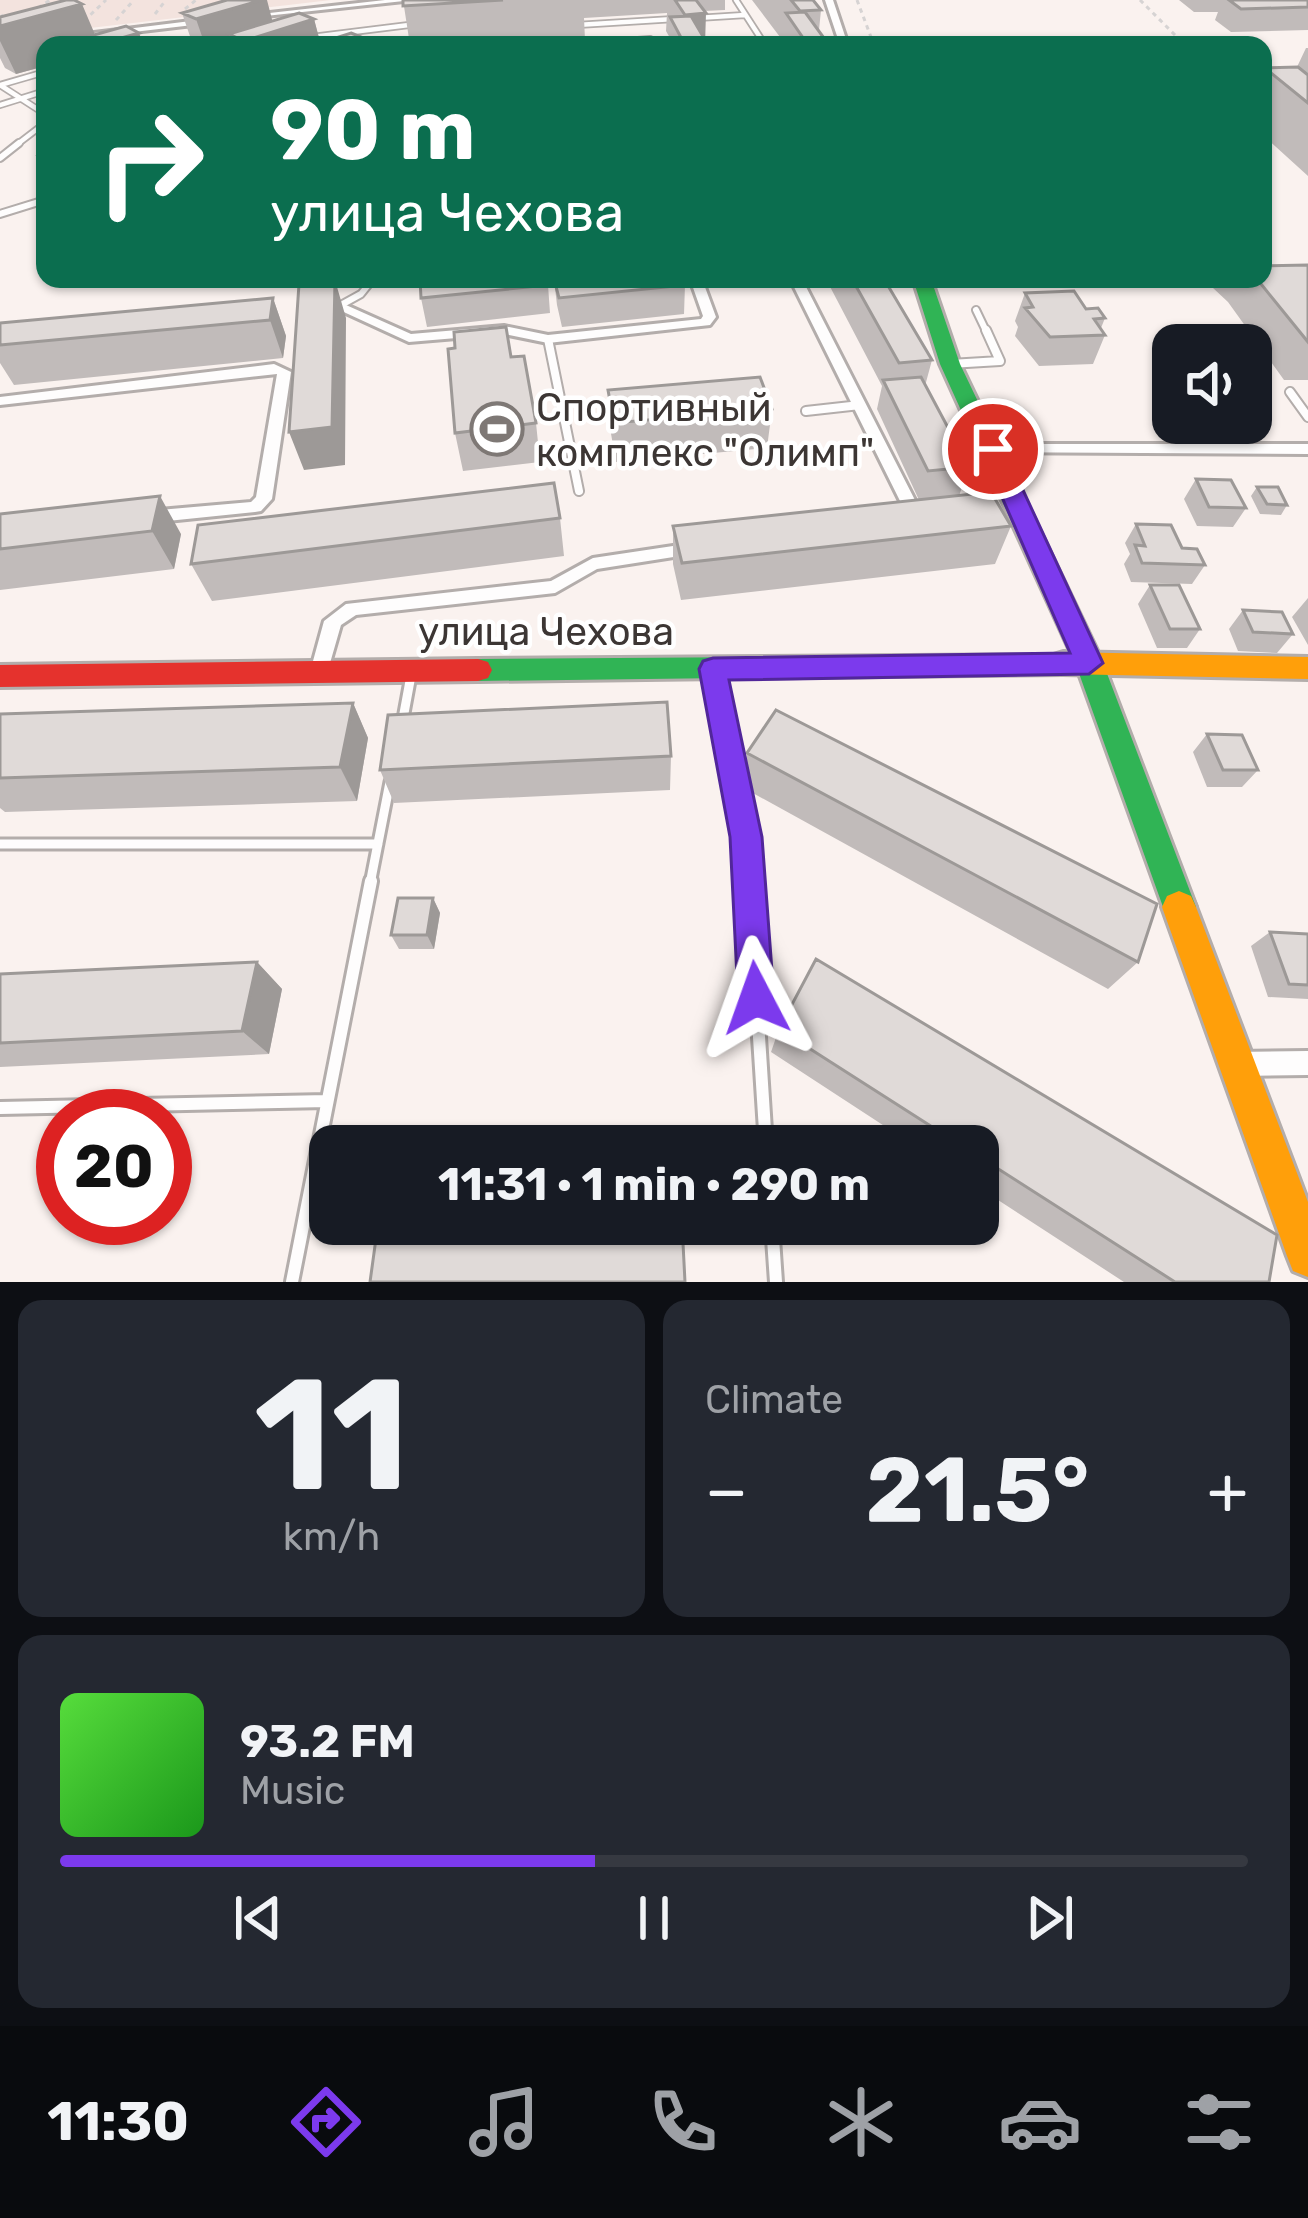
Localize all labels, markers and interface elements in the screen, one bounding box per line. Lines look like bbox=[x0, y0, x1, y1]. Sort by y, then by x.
text: 90 m bbox=[270, 80, 476, 180]
icon: right bbox=[72, 84, 228, 240]
text: улица Чехова bbox=[270, 181, 624, 245]
map controls bbox=[1152, 324, 1272, 444]
button: sound bbox=[1152, 324, 1272, 444]
place label: Спортивный комплекс "Олимп" bbox=[536, 385, 874, 476]
pin bbox=[942, 398, 1044, 500]
sports icon: Спортивный комплекс "Олимп" bbox=[469, 401, 525, 457]
icon: arrive bbox=[960, 416, 1026, 482]
street label: улица Чехова bbox=[418, 609, 674, 655]
position arrow bbox=[693, 935, 819, 1061]
speed limit sign: 20 bbox=[36, 1089, 192, 1245]
text: 11:31 · 1 min · 290 m bbox=[438, 1158, 870, 1211]
text: 11 bbox=[254, 1343, 409, 1528]
text: Climate bbox=[705, 1377, 843, 1423]
text: 21.5° bbox=[865, 1437, 1089, 1544]
text: − bbox=[705, 1451, 748, 1530]
text: + bbox=[1207, 1451, 1248, 1530]
text: km/h bbox=[283, 1514, 380, 1560]
text: 93.2 FM bbox=[240, 1715, 415, 1768]
text: Music bbox=[240, 1768, 345, 1814]
icon: previous bbox=[225, 1885, 291, 1951]
icon: pause bbox=[621, 1885, 687, 1951]
icon: next bbox=[1017, 1885, 1083, 1951]
icon: directions bbox=[284, 2080, 368, 2164]
icon: music bbox=[462, 2080, 546, 2164]
icon: phone bbox=[641, 2080, 725, 2164]
icon: climate bbox=[819, 2080, 903, 2164]
icon: car bbox=[998, 2080, 1082, 2164]
icon: filters bbox=[1177, 2080, 1261, 2164]
text: 11:30 bbox=[47, 2090, 189, 2154]

